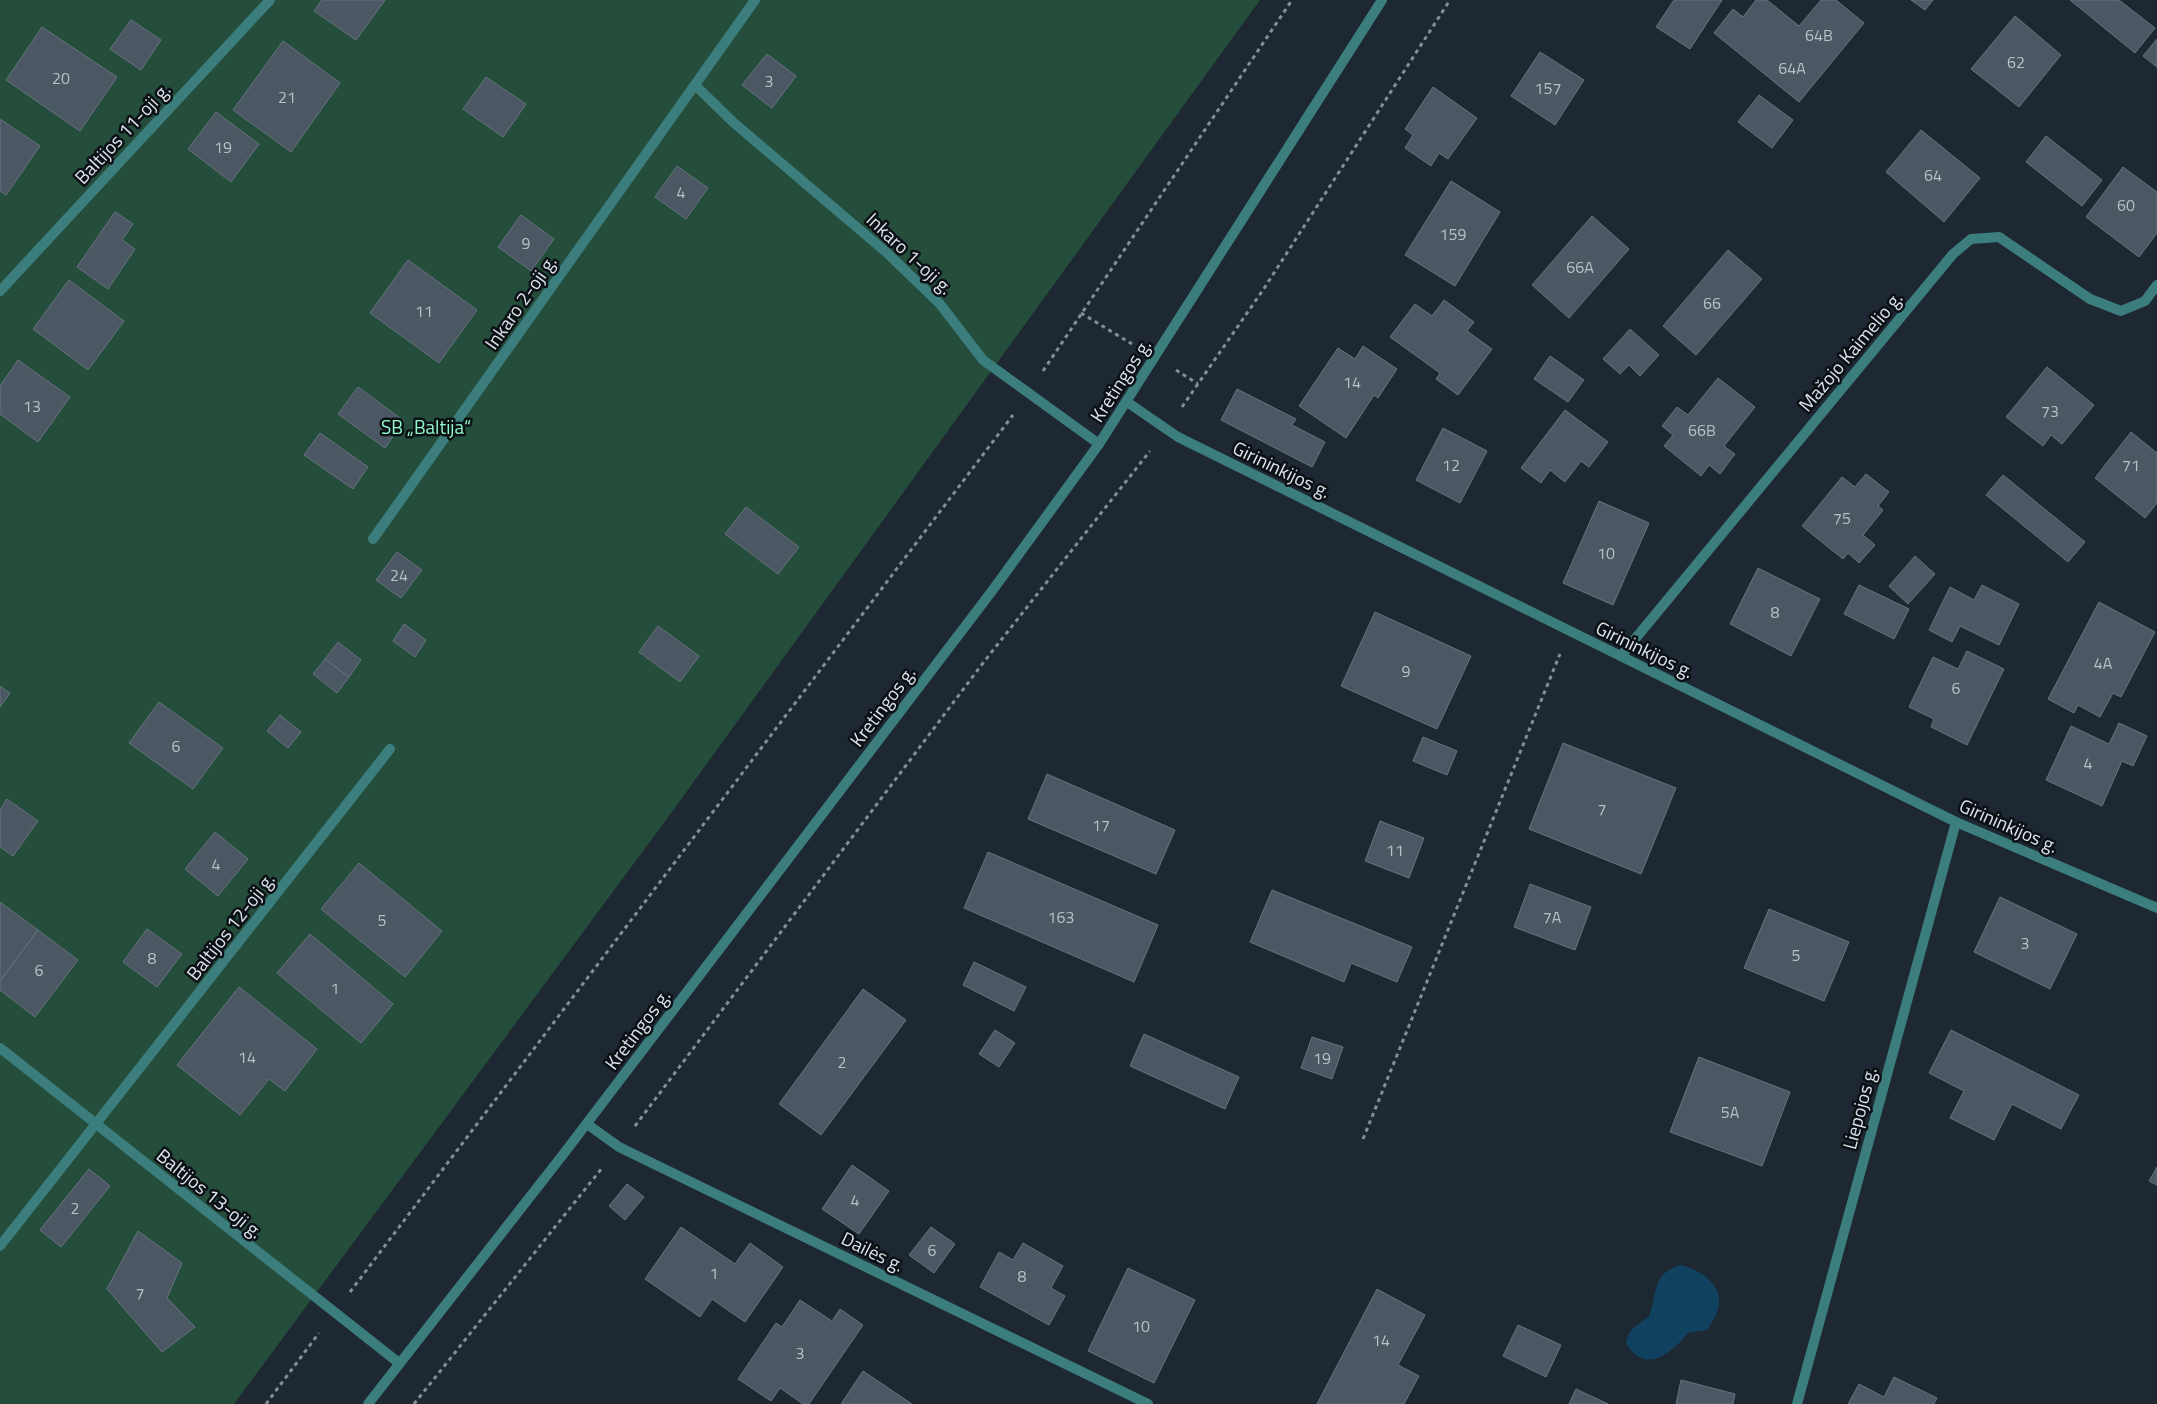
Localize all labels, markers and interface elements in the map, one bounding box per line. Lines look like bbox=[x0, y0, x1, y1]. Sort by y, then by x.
house number: 64B bbox=[1805, 23, 1833, 47]
house number: 62 bbox=[2007, 50, 2025, 74]
house number: 64A bbox=[1778, 56, 1806, 80]
house number: 20 bbox=[52, 66, 70, 90]
house number: 3 bbox=[765, 69, 773, 93]
street label: Baltijos 11-oji g. bbox=[67, 76, 177, 190]
house number: 157 bbox=[1535, 76, 1561, 100]
house number: 21 bbox=[278, 85, 296, 109]
house number: 19 bbox=[214, 135, 232, 159]
house number: 64 bbox=[1924, 163, 1942, 187]
house number: 4 bbox=[677, 180, 686, 204]
house number: 60 bbox=[2117, 193, 2135, 217]
street label: Inkaro 1-oji g. bbox=[860, 205, 960, 301]
house number: 159 bbox=[1440, 222, 1466, 246]
house number: 9 bbox=[522, 231, 531, 255]
street label: Inkaro 2-oji g. bbox=[477, 249, 563, 355]
house number: 66A bbox=[1566, 255, 1594, 279]
street label: Mažojo Kaimelio g. bbox=[1791, 285, 1909, 417]
house number: 66 bbox=[1703, 291, 1721, 315]
house number: 11 bbox=[415, 299, 433, 323]
street label: Kretingos g. bbox=[1082, 333, 1158, 427]
house number: 14 bbox=[1343, 370, 1361, 394]
house number: 13 bbox=[23, 394, 41, 418]
house number: 73 bbox=[2041, 399, 2059, 423]
park label: SB „Baltija“ bbox=[381, 412, 471, 441]
house number: 66B bbox=[1688, 418, 1716, 442]
street label: Girininkijos g. bbox=[1228, 433, 1336, 505]
house number: 12 bbox=[1442, 453, 1460, 477]
house number: 71 bbox=[2122, 453, 2140, 477]
house number: 75 bbox=[1833, 506, 1851, 530]
house number: 10 bbox=[1597, 541, 1615, 565]
house number: 24 bbox=[390, 563, 408, 587]
house number: 8 bbox=[1771, 600, 1780, 624]
street label: Girininkijos g. bbox=[1591, 613, 1699, 685]
house number: 4A bbox=[2094, 651, 2113, 675]
house number: 9 bbox=[1402, 659, 1411, 683]
street label: Kretingos g. bbox=[842, 660, 922, 752]
house number: 6 bbox=[1952, 676, 1961, 700]
house number: 6 bbox=[172, 734, 181, 758]
house number: 4 bbox=[2084, 751, 2093, 775]
street label: Girininkijos g. bbox=[1955, 790, 2063, 860]
house number: 7 bbox=[1598, 797, 1606, 821]
house number: 17 bbox=[1092, 813, 1110, 837]
house number: 11 bbox=[1386, 838, 1404, 862]
house number: 4 bbox=[212, 852, 221, 876]
street label: Baltijos 12-oji g. bbox=[179, 866, 281, 986]
house number: 163 bbox=[1048, 905, 1074, 929]
house number: 7A bbox=[1543, 905, 1562, 929]
house number: 5 bbox=[378, 908, 387, 932]
house number: 3 bbox=[2021, 931, 2029, 955]
house number: 5 bbox=[1792, 943, 1801, 967]
house number: 8 bbox=[148, 946, 157, 970]
house number: 6 bbox=[35, 958, 44, 982]
house number: 1 bbox=[331, 976, 339, 1000]
street label: Kretingos g. bbox=[597, 983, 677, 1075]
house number: 14 bbox=[238, 1045, 256, 1069]
house number: 19 bbox=[1313, 1046, 1331, 1070]
house number: 2 bbox=[838, 1050, 846, 1074]
street label: Liepojos g. bbox=[1834, 1064, 1884, 1152]
house number: 5A bbox=[1721, 1100, 1740, 1124]
street label: Baltijos 13-oji g. bbox=[150, 1141, 270, 1245]
house number: 4 bbox=[851, 1188, 860, 1212]
house number: 2 bbox=[71, 1196, 79, 1220]
street label: Dailės g. bbox=[837, 1223, 909, 1279]
house number: 6 bbox=[928, 1238, 937, 1262]
house number: 1 bbox=[710, 1261, 718, 1285]
house number: 8 bbox=[1018, 1264, 1027, 1288]
house number: 7 bbox=[136, 1281, 144, 1305]
house number: 10 bbox=[1132, 1314, 1150, 1338]
house number: 14 bbox=[1372, 1328, 1390, 1352]
house number: 3 bbox=[796, 1341, 804, 1365]

